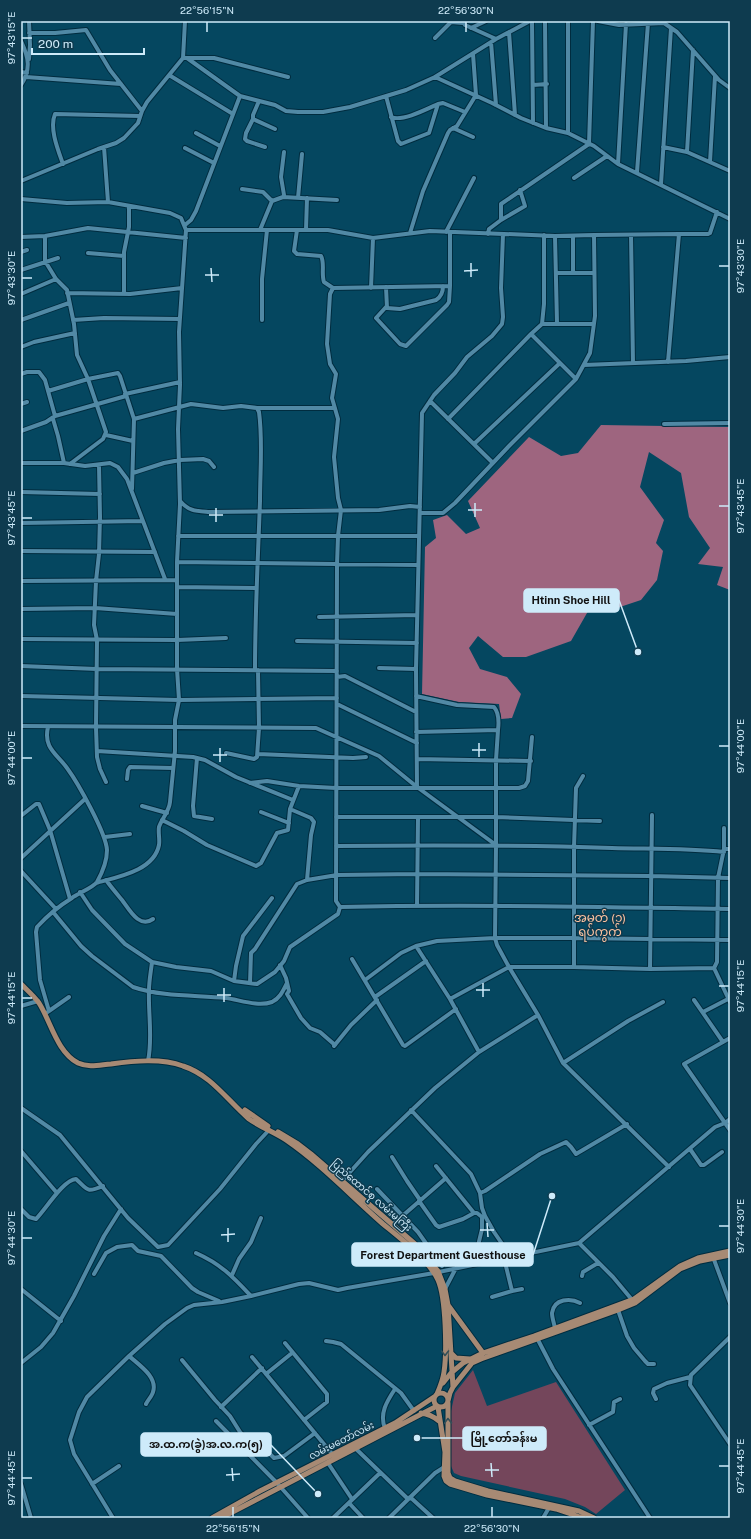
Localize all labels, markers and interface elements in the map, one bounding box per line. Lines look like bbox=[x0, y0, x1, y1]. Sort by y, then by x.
text: 22°56'15"N bbox=[180, 4, 234, 16]
text: 22°56'30"N bbox=[438, 4, 494, 16]
text: 97°43'15"E bbox=[5, 12, 17, 64]
scale bar bbox=[32, 30, 144, 56]
text: 200 m bbox=[38, 37, 73, 51]
text: 97°43'30"E bbox=[734, 239, 746, 293]
text: 97°43'30"E bbox=[5, 251, 17, 305]
text: 97°43'45"E bbox=[734, 479, 746, 533]
text: 97°43'45"E bbox=[5, 491, 17, 545]
callout: Htinn Shoe Hill bbox=[524, 589, 619, 612]
text: Htinn Shoe Hill bbox=[531, 594, 611, 606]
text: 97°44'00"E bbox=[734, 719, 746, 773]
text: 97°44'00"E bbox=[5, 731, 17, 785]
district label: အမှတ် (၁) ရပ်ကွက် bbox=[574, 909, 626, 942]
text: 97°44'15"E bbox=[734, 960, 746, 1012]
text: 97°44'15"E bbox=[5, 972, 17, 1024]
street label: ပြည်ထောင်စု လမ်းမကြီး bbox=[327, 1156, 415, 1236]
text: 97°44'30"E bbox=[734, 1199, 746, 1253]
text: 97°44'30"E bbox=[5, 1211, 17, 1265]
callout: Forest Department Guesthouse bbox=[352, 1243, 533, 1266]
text: Forest Department Guesthouse bbox=[360, 1249, 526, 1261]
one-way arrow bbox=[441, 1350, 449, 1356]
street label: လမ်းမတော်လမ်း bbox=[306, 1417, 376, 1462]
one-way arrow bbox=[444, 1418, 452, 1424]
callout: မြို့တော်ခန်းမ bbox=[463, 1427, 546, 1450]
text: မြို့တော်ခန်းမ bbox=[471, 1431, 538, 1447]
callout: အ.ထ.က(ခွဲ)အ.လ.က(၅) bbox=[141, 1433, 271, 1456]
text: အ.ထ.က(ခွဲ)အ.လ.က(၅) bbox=[149, 1438, 263, 1454]
text: 97°44'45"E bbox=[734, 1439, 746, 1493]
text: 97°44'45"E bbox=[5, 1451, 17, 1505]
text: 22°56'15"N bbox=[206, 1522, 260, 1534]
text: 22°56'30"N bbox=[464, 1522, 520, 1534]

